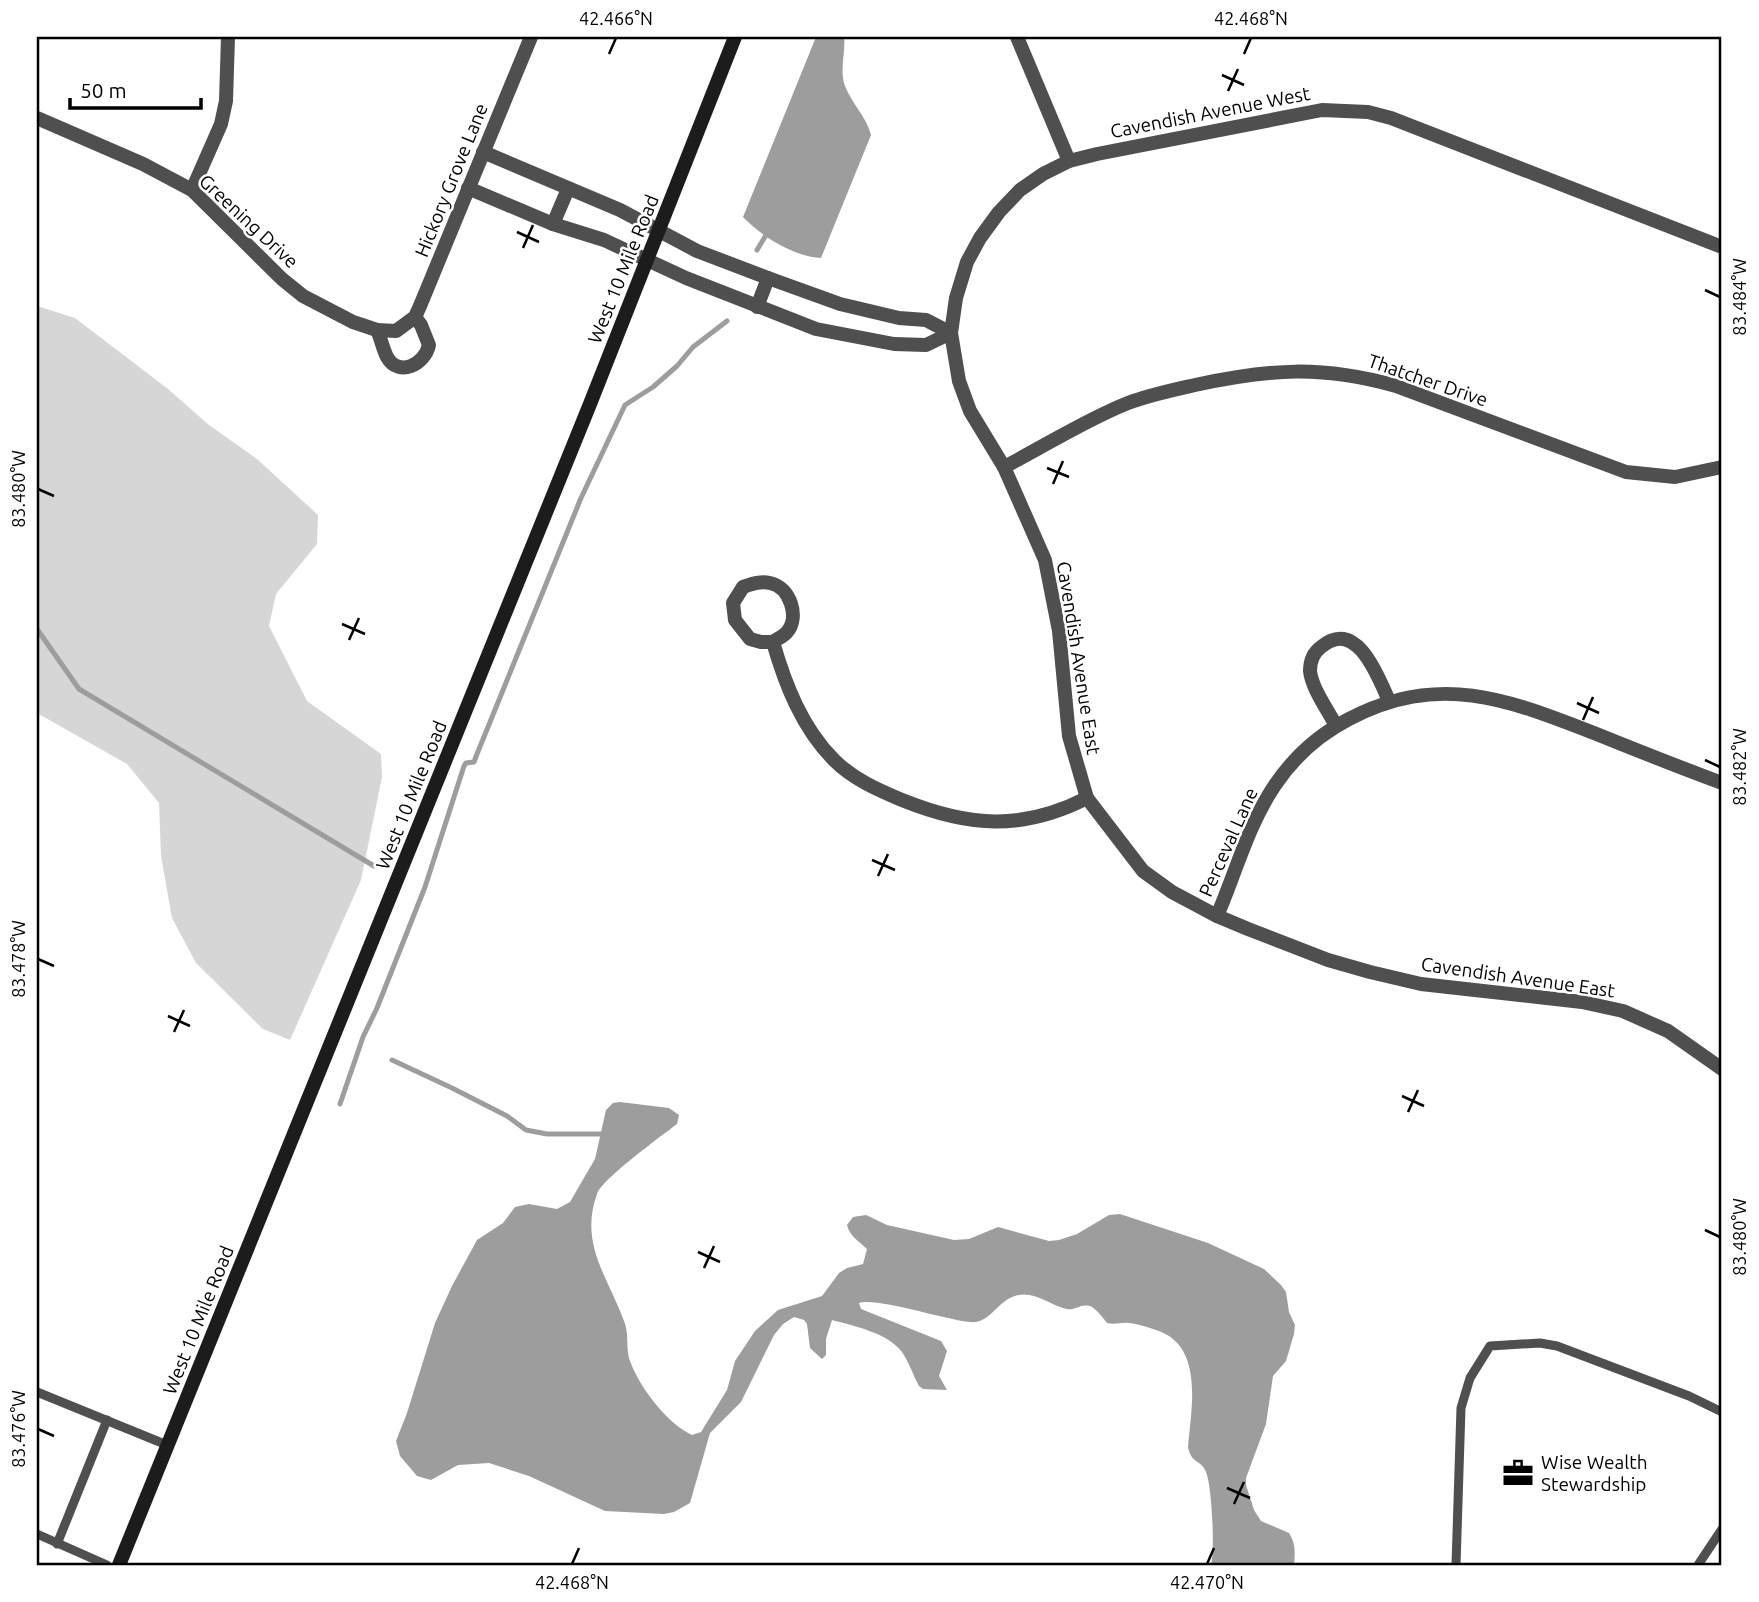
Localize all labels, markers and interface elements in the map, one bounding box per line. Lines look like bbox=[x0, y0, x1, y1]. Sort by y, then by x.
text: 42.466°N bbox=[579, 8, 653, 28]
text: 42.468°N bbox=[1214, 8, 1288, 28]
scale bar bbox=[70, 66, 201, 110]
text: 50 m bbox=[80, 78, 127, 102]
street label: Cavendish Avenue West bbox=[1108, 82, 1312, 142]
street label: Hickory Grove Lane bbox=[410, 100, 492, 260]
street label: Greening Drive bbox=[195, 170, 303, 272]
street label: West 10 Mile Road bbox=[583, 191, 663, 347]
text: 83.484°W bbox=[1729, 258, 1749, 336]
street label: Thatcher Drive bbox=[1365, 349, 1491, 411]
text: 83.480°W bbox=[8, 450, 28, 528]
street label: Cavendish Avenue East bbox=[1053, 560, 1105, 757]
street label: West 10 Mile Road bbox=[371, 717, 451, 873]
text: 83.482°W bbox=[1729, 728, 1749, 806]
street label: Perceval Lane bbox=[1194, 784, 1262, 900]
text: 83.478°W bbox=[8, 920, 28, 998]
street label: Cavendish Avenue East bbox=[1420, 952, 1617, 1002]
text: 83.480°W bbox=[1729, 1198, 1749, 1276]
street label: West 10 Mile Road bbox=[158, 1242, 238, 1398]
text: 83.476°W bbox=[8, 1390, 28, 1468]
place label: Wise Wealth Stewardship bbox=[1541, 1451, 1648, 1495]
office icon: Wise Wealth Stewardship bbox=[1501, 1456, 1535, 1490]
text: 42.468°N bbox=[535, 1572, 609, 1592]
text: 42.470°N bbox=[1170, 1572, 1244, 1592]

